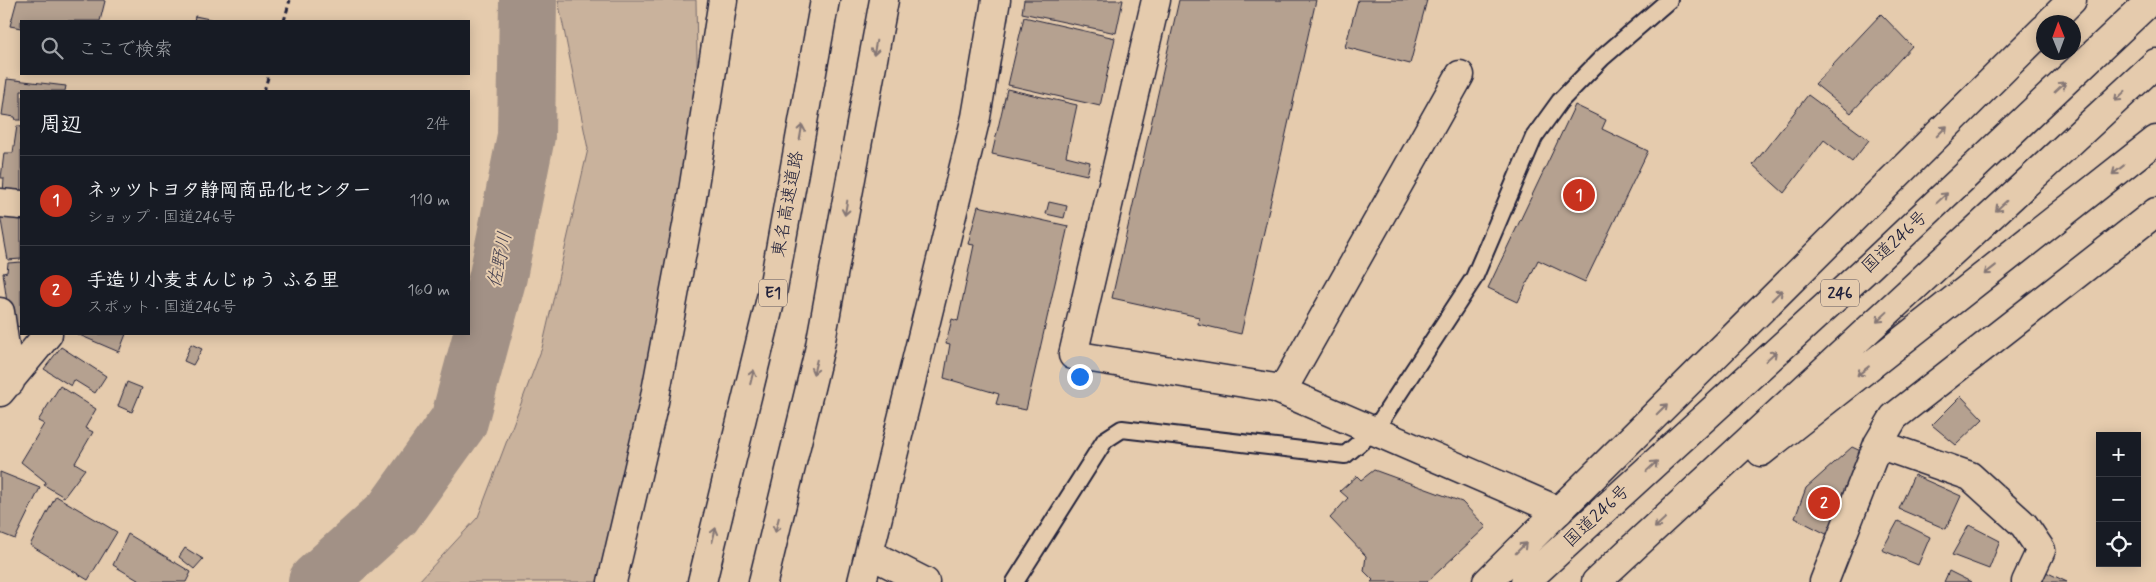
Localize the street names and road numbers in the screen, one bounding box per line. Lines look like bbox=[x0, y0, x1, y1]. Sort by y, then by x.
street label: 東名高速道路 bbox=[767, 149, 809, 259]
street label: 国道246号 bbox=[1857, 205, 1933, 279]
road number: E1 bbox=[759, 280, 787, 306]
road number: 246 bbox=[1821, 280, 1859, 306]
street label: 国道246号 bbox=[1559, 479, 1635, 553]

